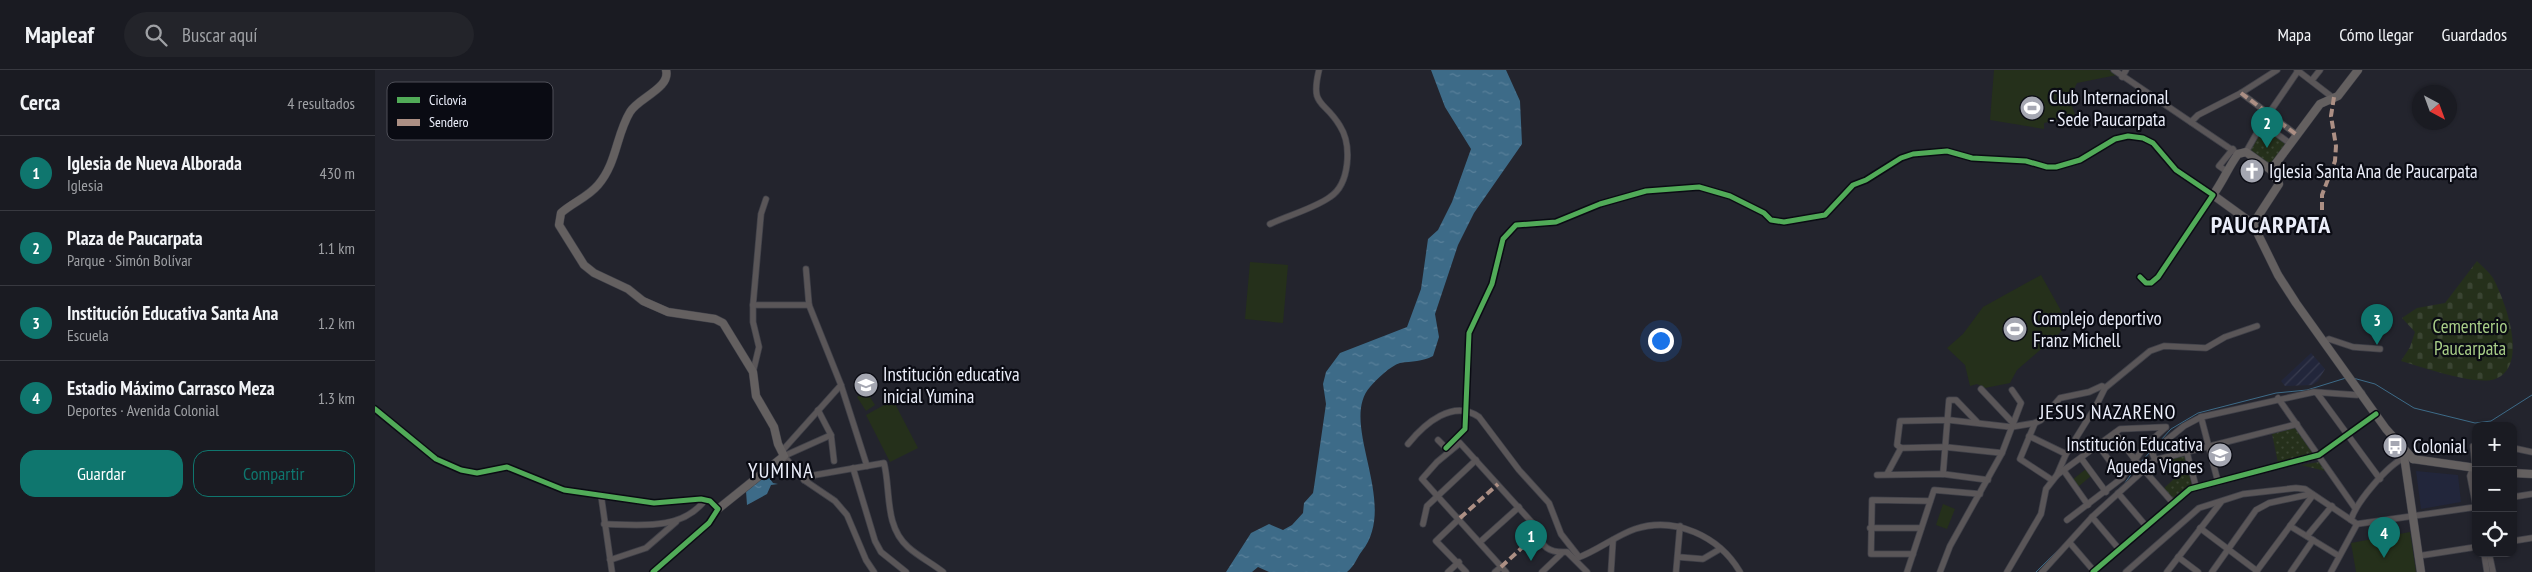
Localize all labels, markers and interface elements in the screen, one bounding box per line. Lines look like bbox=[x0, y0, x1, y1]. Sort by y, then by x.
search box bbox=[124, 12, 474, 57]
text: Mapleaf bbox=[25, 19, 94, 50]
icon: search bbox=[142, 21, 170, 49]
text: Buscar aquí bbox=[182, 23, 257, 47]
text: Mapa bbox=[2277, 23, 2311, 46]
text: Cómo llegar bbox=[2339, 23, 2414, 46]
text: Guardados bbox=[2442, 23, 2507, 46]
legend bbox=[387, 82, 553, 140]
place label: Club Internacional - Sede Paucarpata bbox=[2049, 85, 2170, 131]
north arrow bbox=[2412, 85, 2457, 130]
text: Cerca bbox=[20, 89, 60, 116]
text: Ciclovía bbox=[429, 91, 467, 109]
text: 4 resultados bbox=[287, 93, 355, 113]
sports icon: Club Internacional - Sede Paucarpata bbox=[2019, 95, 2045, 121]
pin: 2 bbox=[2251, 107, 2283, 148]
text: Sendero bbox=[429, 113, 469, 131]
text: Iglesia de Nueva Alborada bbox=[67, 151, 242, 175]
church icon: Iglesia Santa Ana de Paucarpata bbox=[2239, 158, 2265, 184]
place label: Iglesia Santa Ana de Paucarpata bbox=[2269, 159, 2478, 183]
text: 1 bbox=[32, 163, 40, 183]
text: 430 m bbox=[320, 163, 355, 183]
text: Iglesia bbox=[67, 175, 103, 195]
district label: PAUCARPATA bbox=[2211, 209, 2331, 240]
text: Plaza de Paucarpata bbox=[67, 226, 203, 250]
text: 2 bbox=[32, 238, 40, 258]
text: 1.1 km bbox=[318, 238, 355, 258]
text: Parque · Simón Bolívar bbox=[67, 250, 192, 270]
text: Institución Educativa Santa Ana bbox=[67, 301, 278, 325]
pin: 3 bbox=[2361, 304, 2393, 345]
place label: Complejo deportivo Franz Michell bbox=[2033, 306, 2162, 352]
text: 3 bbox=[32, 313, 40, 333]
text: 1.2 km bbox=[318, 313, 355, 333]
park label: Cementerio Paucarpata bbox=[2432, 314, 2508, 360]
sports icon: Complejo deportivo Franz Michell bbox=[2002, 316, 2028, 342]
text: Escuela bbox=[67, 325, 109, 345]
your location bbox=[1648, 328, 1674, 354]
place label: Institución educativa inicial Yumina bbox=[883, 362, 1019, 408]
school or university icon: Institución educativa inicial Yumina bbox=[853, 372, 879, 398]
text: Estadio Máximo Carrasco Meza bbox=[67, 376, 275, 400]
text: 4 bbox=[32, 388, 40, 408]
text: 1.3 km bbox=[318, 388, 355, 408]
district label: JESUS NAZARENO bbox=[2039, 399, 2177, 425]
text: Deportes · Avenida Colonial bbox=[67, 400, 219, 420]
map controls bbox=[2472, 422, 2517, 557]
button: + bbox=[2472, 422, 2517, 467]
place label: Institución Educativa Agueda Vignes bbox=[2066, 432, 2203, 478]
bus stop icon: Colonial bbox=[2382, 433, 2408, 459]
place label: Colonial bbox=[2413, 434, 2467, 458]
school or university icon: Institución Educativa Agueda Vignes bbox=[2207, 442, 2233, 468]
button: Guardar bbox=[20, 450, 183, 497]
button: Compartir bbox=[193, 450, 355, 497]
district label: YUMINA bbox=[748, 457, 814, 484]
button: − bbox=[2472, 467, 2517, 512]
button: locate bbox=[2472, 512, 2517, 557]
pin: 4 bbox=[2368, 517, 2400, 558]
pin: 1 bbox=[1515, 520, 1547, 561]

